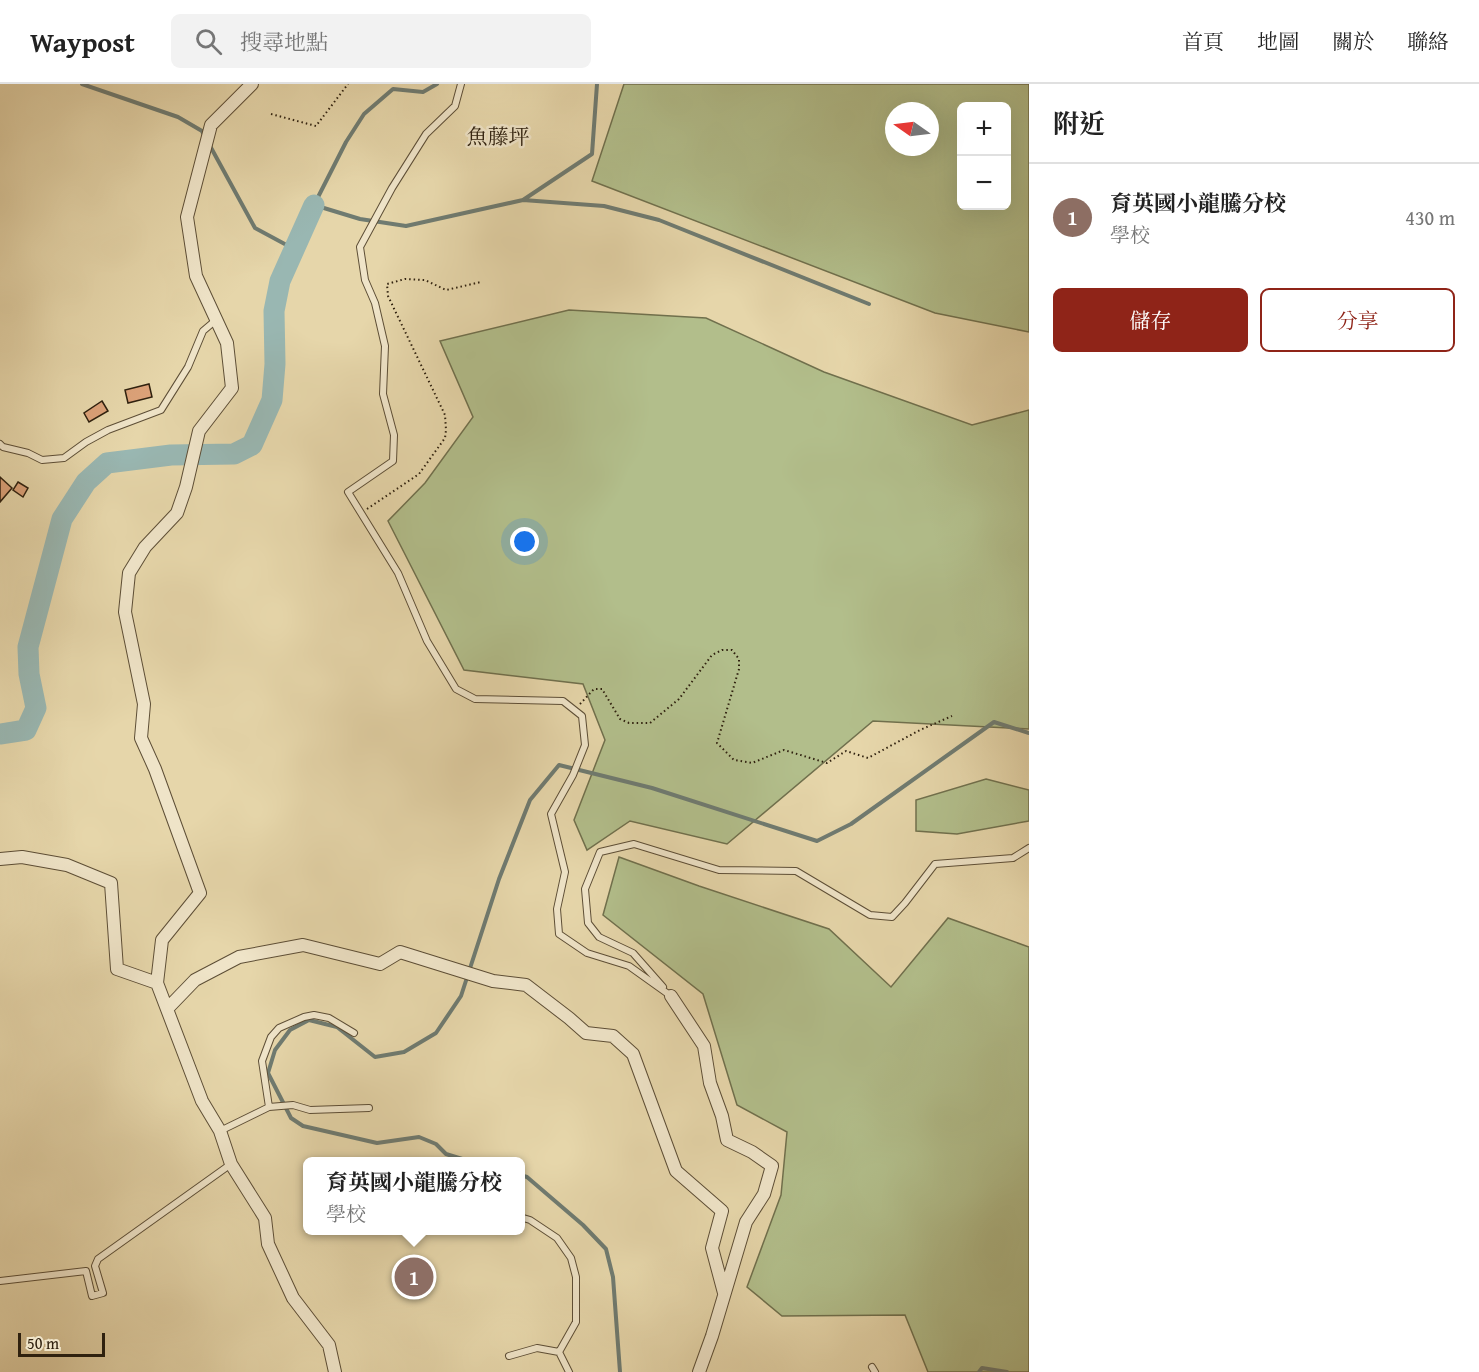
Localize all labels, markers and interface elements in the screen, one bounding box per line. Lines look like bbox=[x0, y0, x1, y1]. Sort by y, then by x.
search box bbox=[171, 14, 591, 68]
text: Waypost bbox=[30, 21, 135, 62]
icon: search bbox=[192, 25, 225, 58]
text: 搜尋地點 bbox=[240, 26, 328, 58]
text: 首頁 bbox=[1182, 26, 1224, 57]
text: 地圖 bbox=[1257, 26, 1299, 57]
text: 關於 bbox=[1332, 26, 1374, 57]
text: 聯絡 bbox=[1407, 26, 1449, 57]
north arrow bbox=[885, 102, 939, 156]
map controls bbox=[957, 102, 1011, 210]
button: + bbox=[957, 102, 1011, 156]
text: 附近 bbox=[1053, 104, 1105, 143]
district label: 魚藤坪 bbox=[467, 121, 530, 152]
button: − bbox=[957, 156, 1011, 210]
text: 育英國小龍騰分校 bbox=[1110, 187, 1286, 219]
text: 1 bbox=[1067, 203, 1078, 232]
text: 430 m bbox=[1405, 203, 1455, 232]
text: 學校 bbox=[1110, 220, 1150, 249]
button: 儲存 bbox=[1053, 288, 1248, 352]
button: 分享 bbox=[1260, 288, 1455, 352]
your location bbox=[510, 527, 539, 556]
popup bbox=[303, 1157, 525, 1235]
text: 育英國小龍騰分校 bbox=[326, 1166, 502, 1198]
text: 學校 bbox=[326, 1199, 366, 1228]
pin: 1 bbox=[394, 1254, 434, 1300]
scale bar bbox=[18, 1330, 105, 1358]
text: 50 m bbox=[27, 1331, 59, 1355]

